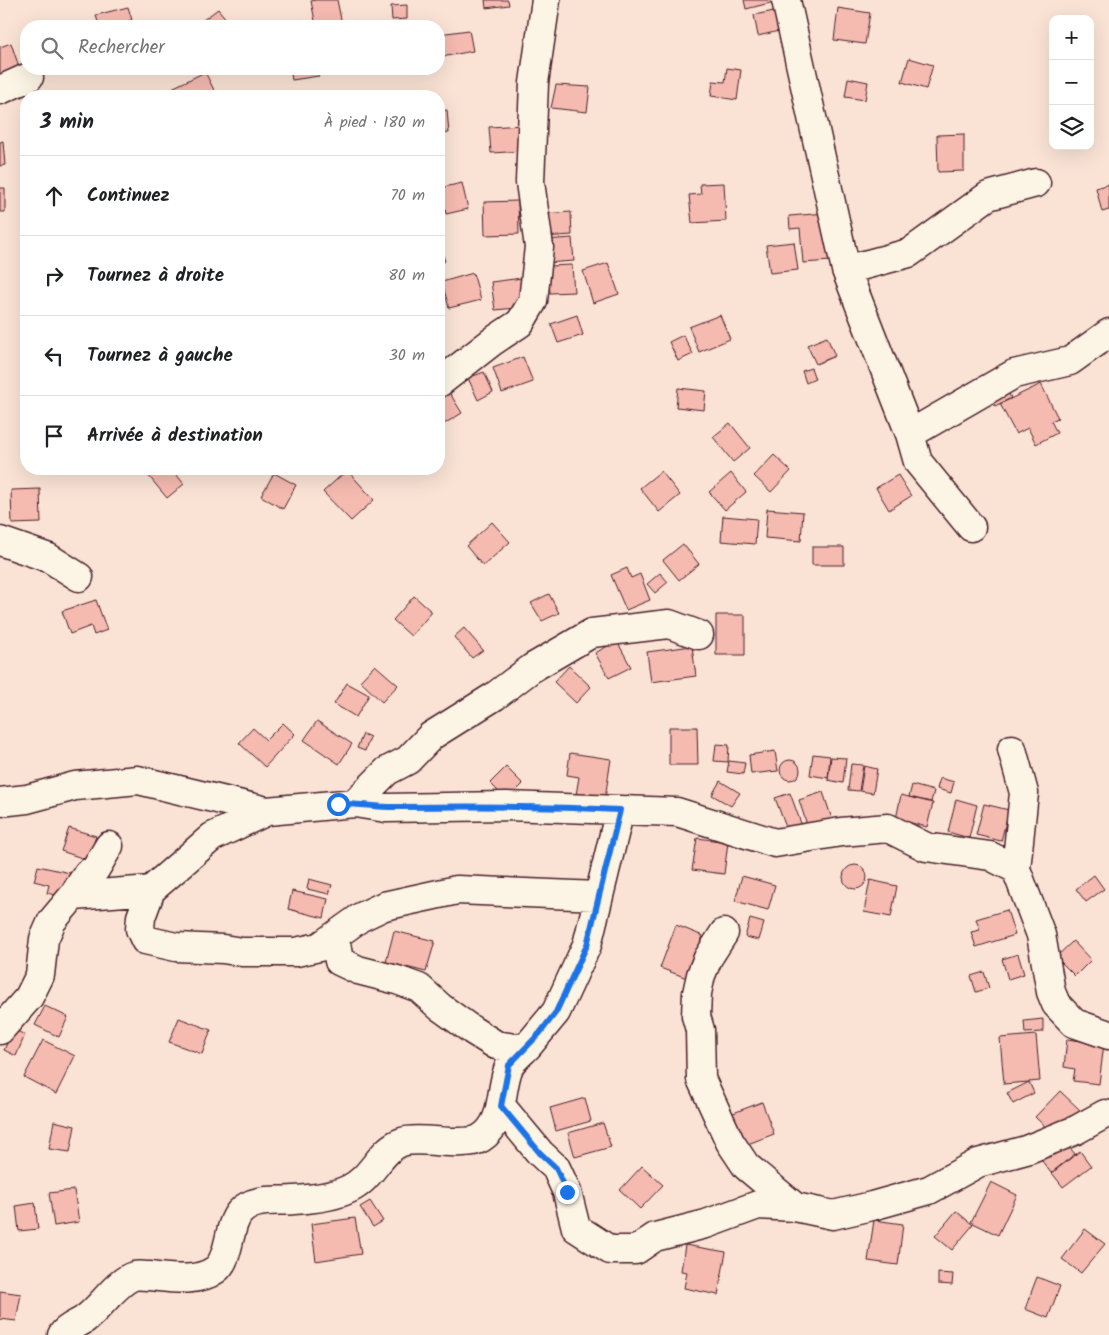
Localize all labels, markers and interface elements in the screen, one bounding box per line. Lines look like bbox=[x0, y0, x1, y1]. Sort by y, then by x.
map controls bbox=[1049, 15, 1094, 150]
button: + bbox=[1049, 15, 1094, 60]
search box bbox=[20, 20, 445, 75]
text: Rechercher bbox=[78, 33, 165, 63]
icon: search bbox=[38, 34, 66, 62]
button: − bbox=[1049, 60, 1094, 105]
button: layers bbox=[1049, 105, 1094, 150]
text: 3 min bbox=[40, 106, 94, 139]
text: À pied · 180 m bbox=[324, 110, 425, 135]
text: Continuez bbox=[87, 181, 170, 211]
icon: ahead bbox=[40, 182, 68, 210]
text: 70 m bbox=[390, 183, 425, 208]
text: Tournez à droite bbox=[87, 261, 224, 291]
icon: right bbox=[40, 262, 68, 290]
text: 80 m bbox=[388, 263, 425, 288]
text: Tournez à gauche bbox=[87, 341, 233, 371]
icon: left bbox=[40, 342, 68, 370]
text: 30 m bbox=[389, 343, 425, 368]
text: Arrivée à destination bbox=[87, 421, 263, 451]
icon: arrive bbox=[40, 422, 68, 450]
route start bbox=[327, 793, 350, 816]
route end bbox=[556, 1181, 579, 1204]

